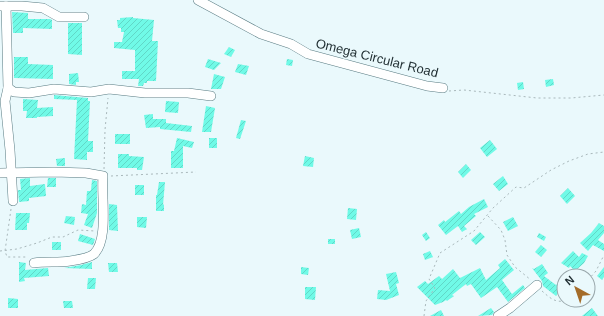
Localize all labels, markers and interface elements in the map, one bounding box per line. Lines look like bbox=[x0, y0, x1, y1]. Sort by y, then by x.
street label: Omega Circular Road bbox=[314, 36, 440, 80]
north arrow bbox=[556, 268, 596, 308]
text: N bbox=[563, 273, 577, 287]

